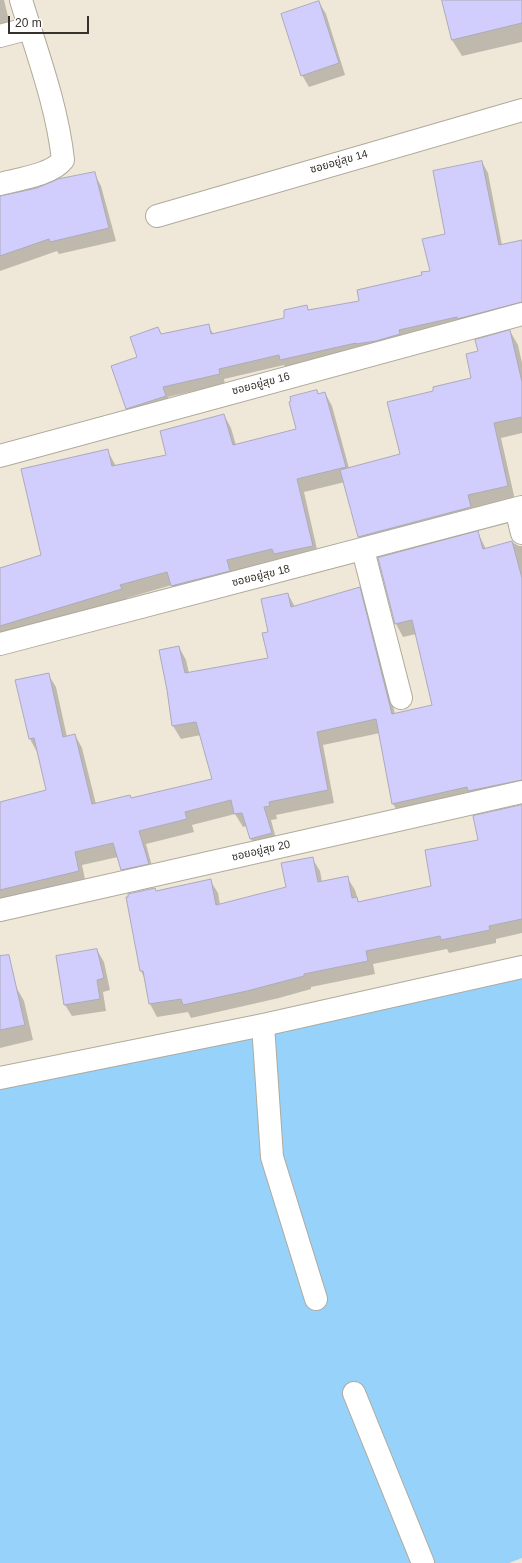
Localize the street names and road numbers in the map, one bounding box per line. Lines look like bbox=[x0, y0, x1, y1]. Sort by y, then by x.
street label: ซอยอยู่สุข 14 bbox=[309, 147, 369, 177]
street label: ซอยอยู่สุข 16 bbox=[231, 370, 291, 398]
street label: ซอยอยู่สุข 18 bbox=[231, 562, 291, 590]
street label: ซอยอยู่สุข 20 bbox=[231, 838, 291, 864]

